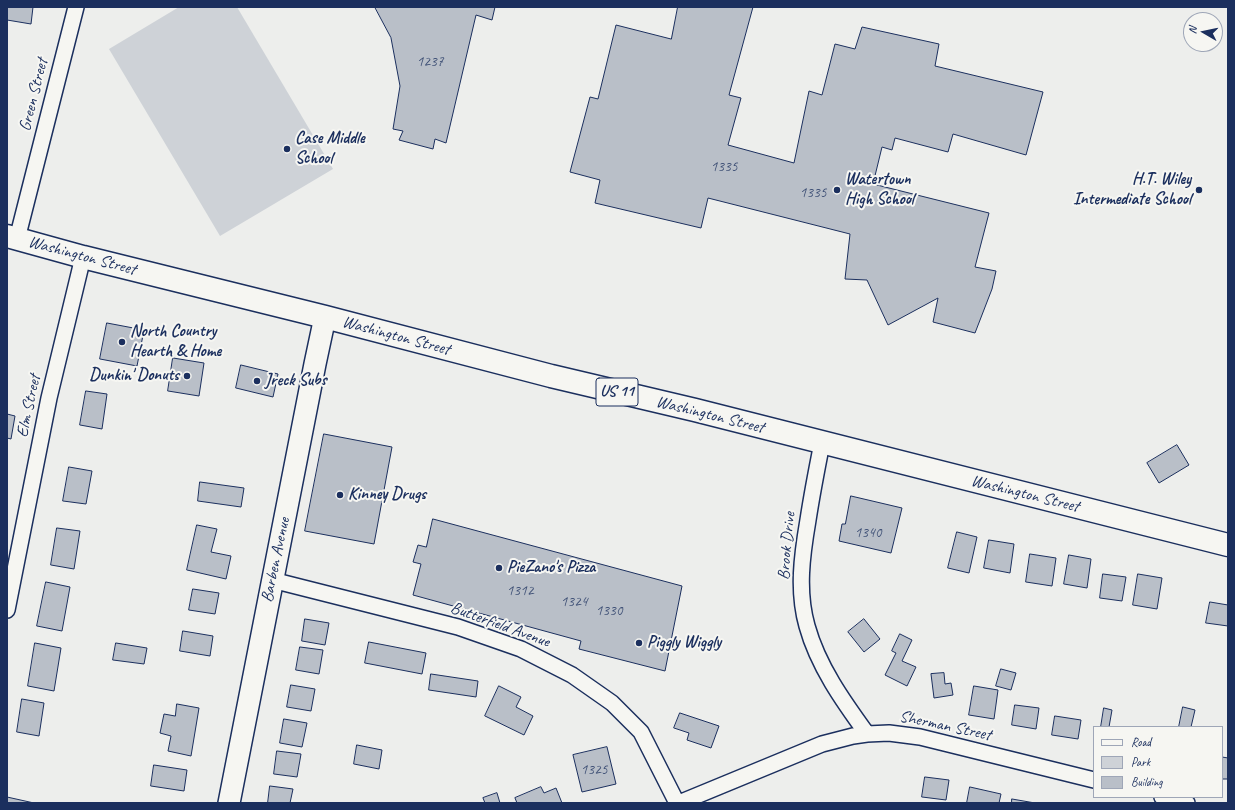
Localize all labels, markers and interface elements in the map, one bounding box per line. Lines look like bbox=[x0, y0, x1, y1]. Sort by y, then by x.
north arrow bbox=[1183, 12, 1223, 52]
text: N bbox=[1185, 26, 1200, 35]
house number: 1237 bbox=[417, 53, 443, 71]
street label: Green Street bbox=[15, 57, 53, 133]
place label: Case Middle School bbox=[295, 129, 365, 169]
marker: Case Middle School bbox=[282, 144, 292, 154]
house number: 1335 bbox=[711, 158, 737, 176]
place label: Watertown High School bbox=[845, 170, 914, 210]
place label: H.T. Wiley Intermediate School bbox=[1073, 170, 1191, 210]
house number: 1335 bbox=[800, 184, 826, 202]
marker: Watertown High School bbox=[832, 185, 842, 195]
marker: H.T. Wiley Intermediate School bbox=[1194, 185, 1204, 195]
street label: Washington Street bbox=[26, 232, 138, 280]
street label: Washington Street bbox=[340, 312, 452, 360]
place label: North Country Hearth & Home bbox=[130, 322, 221, 362]
marker: North Country Hearth & Home bbox=[117, 337, 127, 347]
place label: Dunkin' Donuts bbox=[89, 366, 179, 386]
marker: Dunkin' Donuts bbox=[182, 371, 192, 381]
place label: Jreck Subs bbox=[265, 371, 326, 391]
street label: Elm Street bbox=[12, 373, 46, 439]
marker: Jreck Subs bbox=[252, 376, 262, 386]
road number: US 11 bbox=[596, 378, 638, 406]
street label: Washington Street bbox=[654, 392, 766, 438]
street label: Washington Street bbox=[969, 471, 1081, 517]
place label: Kinney Drugs bbox=[348, 485, 426, 505]
marker: Kinney Drugs bbox=[335, 490, 345, 500]
street label: Brook Drive bbox=[774, 511, 800, 581]
street label: Barben Avenue bbox=[257, 516, 295, 604]
house number: 1340 bbox=[855, 524, 881, 542]
place label: PieZano's Pizza bbox=[507, 558, 595, 578]
marker: PieZano's Pizza bbox=[494, 563, 504, 573]
house number: 1312 bbox=[507, 582, 533, 600]
house number: 1324 bbox=[561, 593, 587, 611]
street label: Butterfield Avenue bbox=[448, 598, 552, 652]
house number: 1330 bbox=[596, 602, 622, 620]
place label: Piggly Wiggly bbox=[647, 633, 721, 653]
marker: Piggly Wiggly bbox=[634, 638, 644, 648]
street label: Sherman Street bbox=[897, 706, 993, 746]
legend bbox=[1093, 726, 1223, 798]
text: Road bbox=[1131, 734, 1151, 750]
text: Park bbox=[1131, 754, 1150, 770]
house number: 1325 bbox=[581, 761, 607, 779]
text: Building bbox=[1131, 774, 1163, 790]

